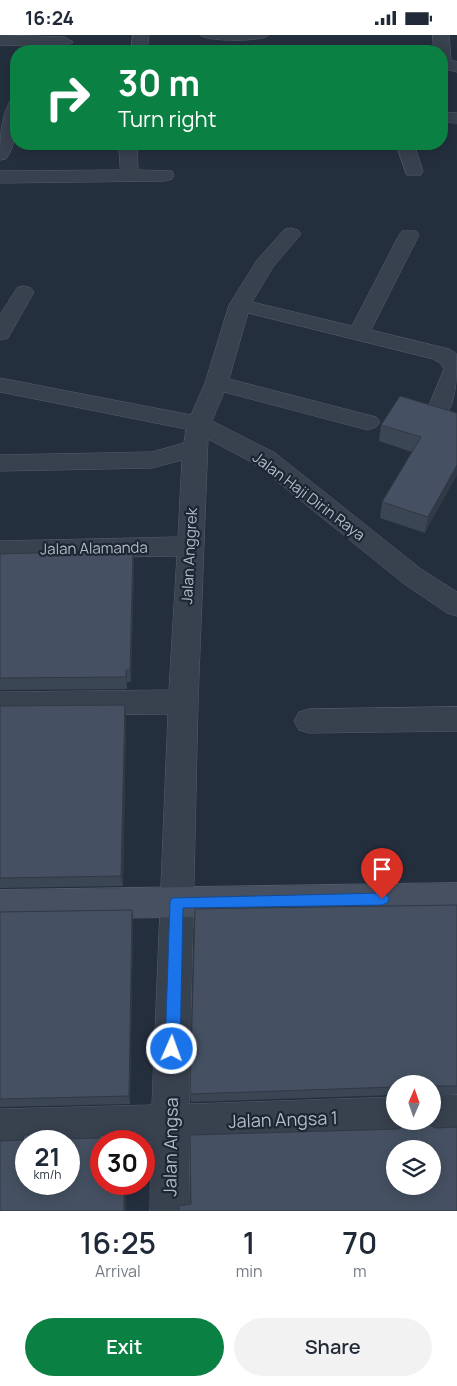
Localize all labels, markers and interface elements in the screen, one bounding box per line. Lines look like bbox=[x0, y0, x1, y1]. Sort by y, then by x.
text: 16:24 bbox=[25, 5, 74, 31]
text: 30 m bbox=[118, 59, 200, 107]
icon: right bbox=[35, 65, 100, 130]
text: Turn right bbox=[118, 104, 216, 134]
street label: Jalan Haji Dirin Raya bbox=[249, 447, 369, 545]
street label: Jalan Anggrek bbox=[176, 507, 202, 605]
street label: Jalan Alamanda bbox=[40, 537, 148, 559]
pin bbox=[361, 848, 403, 899]
icon: arrive bbox=[368, 855, 396, 883]
position arrow bbox=[145, 1022, 197, 1074]
north arrow bbox=[386, 1075, 441, 1130]
map controls bbox=[386, 1075, 441, 1195]
street label: Jalan Angsa bbox=[157, 1097, 183, 1197]
street label: Jalan Angsa 1 bbox=[228, 1105, 338, 1133]
speed limit sign: 30 bbox=[90, 1130, 155, 1195]
text: 21 bbox=[35, 1139, 60, 1174]
button: layers bbox=[386, 1140, 441, 1195]
text: km/h bbox=[34, 1166, 61, 1183]
text: 16:25 bbox=[80, 1222, 156, 1263]
text: 1 bbox=[243, 1222, 255, 1263]
text: 70 bbox=[342, 1222, 377, 1263]
text: Arrival bbox=[95, 1260, 141, 1282]
text: min bbox=[236, 1260, 263, 1282]
text: m bbox=[353, 1260, 367, 1282]
button: Exit bbox=[25, 1318, 224, 1376]
button: Share bbox=[234, 1318, 432, 1376]

